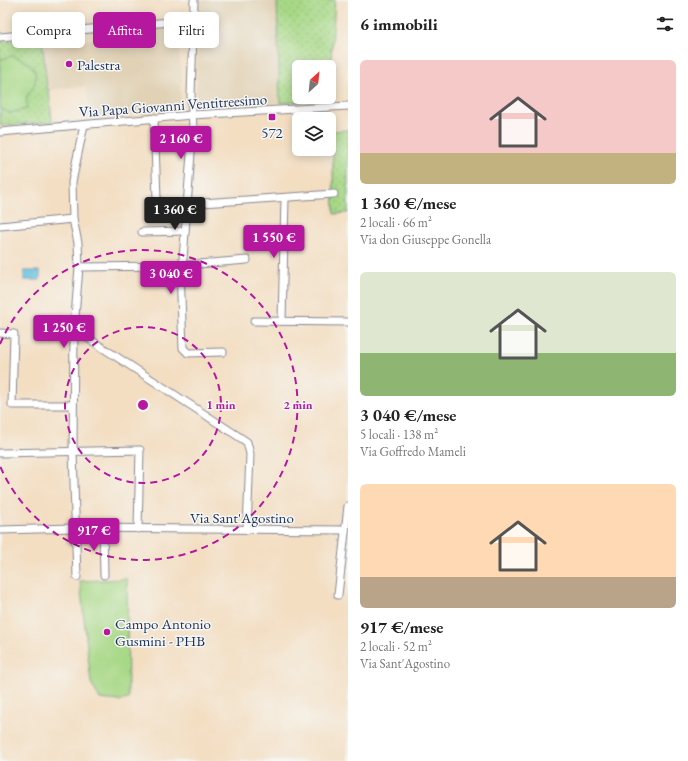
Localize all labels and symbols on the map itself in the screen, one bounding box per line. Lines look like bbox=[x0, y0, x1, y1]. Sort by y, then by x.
place label: Palestra bbox=[77, 55, 121, 74]
marker: Palestra bbox=[64, 59, 74, 69]
north arrow bbox=[292, 60, 336, 104]
street label: Via Papa Giovanni Ventitreesimo bbox=[78, 89, 268, 121]
marker: 572 bbox=[267, 112, 277, 122]
place label: 572 bbox=[261, 123, 284, 142]
pin: 2 160 € bbox=[144, 126, 218, 160]
pin: 1 360 € bbox=[138, 197, 212, 231]
pin: 1 550 € bbox=[237, 225, 311, 259]
pin: 3 040 € bbox=[134, 261, 208, 295]
pin: 1 250 € bbox=[27, 315, 101, 349]
text: 1 min bbox=[206, 397, 236, 413]
text: 2 min bbox=[283, 397, 313, 413]
centre of rings bbox=[136, 398, 150, 412]
street label: Via Sant'Agostino bbox=[190, 508, 294, 527]
pin: 917 € bbox=[66, 518, 122, 552]
place label: Campo Antonio Gusmini - PHB bbox=[115, 614, 211, 650]
marker: Campo Antonio Gusmini - PHB bbox=[102, 627, 112, 637]

